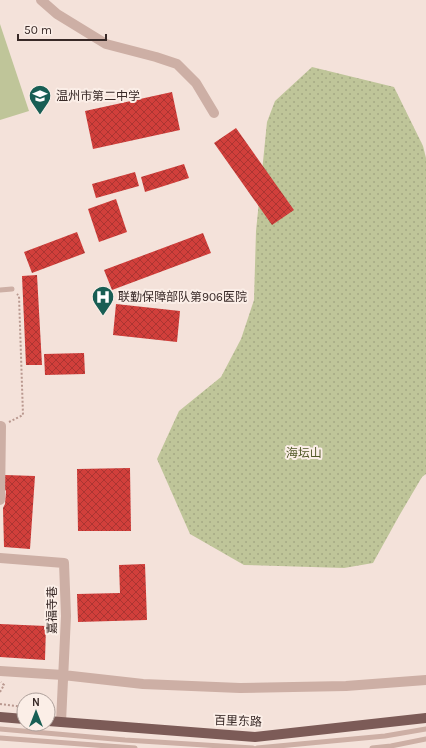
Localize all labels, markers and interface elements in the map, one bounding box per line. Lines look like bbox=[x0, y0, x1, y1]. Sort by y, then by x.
scale bar bbox=[18, 16, 106, 42]
text: 50 m bbox=[24, 23, 52, 37]
school or university icon: 温州市第二中学 bbox=[27, 83, 53, 116]
place label: 温州市第二中学 bbox=[56, 89, 140, 103]
hospital icon: 联勤保障部队第906医院 bbox=[90, 284, 116, 317]
place label: 联勤保障部队第906医院 bbox=[118, 290, 247, 304]
park label: 海坛山 bbox=[286, 446, 322, 460]
street label: 嘉福寺巷 bbox=[45, 586, 59, 634]
north arrow bbox=[16, 692, 56, 732]
text: N bbox=[32, 696, 40, 709]
street label: 百里东路 bbox=[214, 713, 262, 729]

